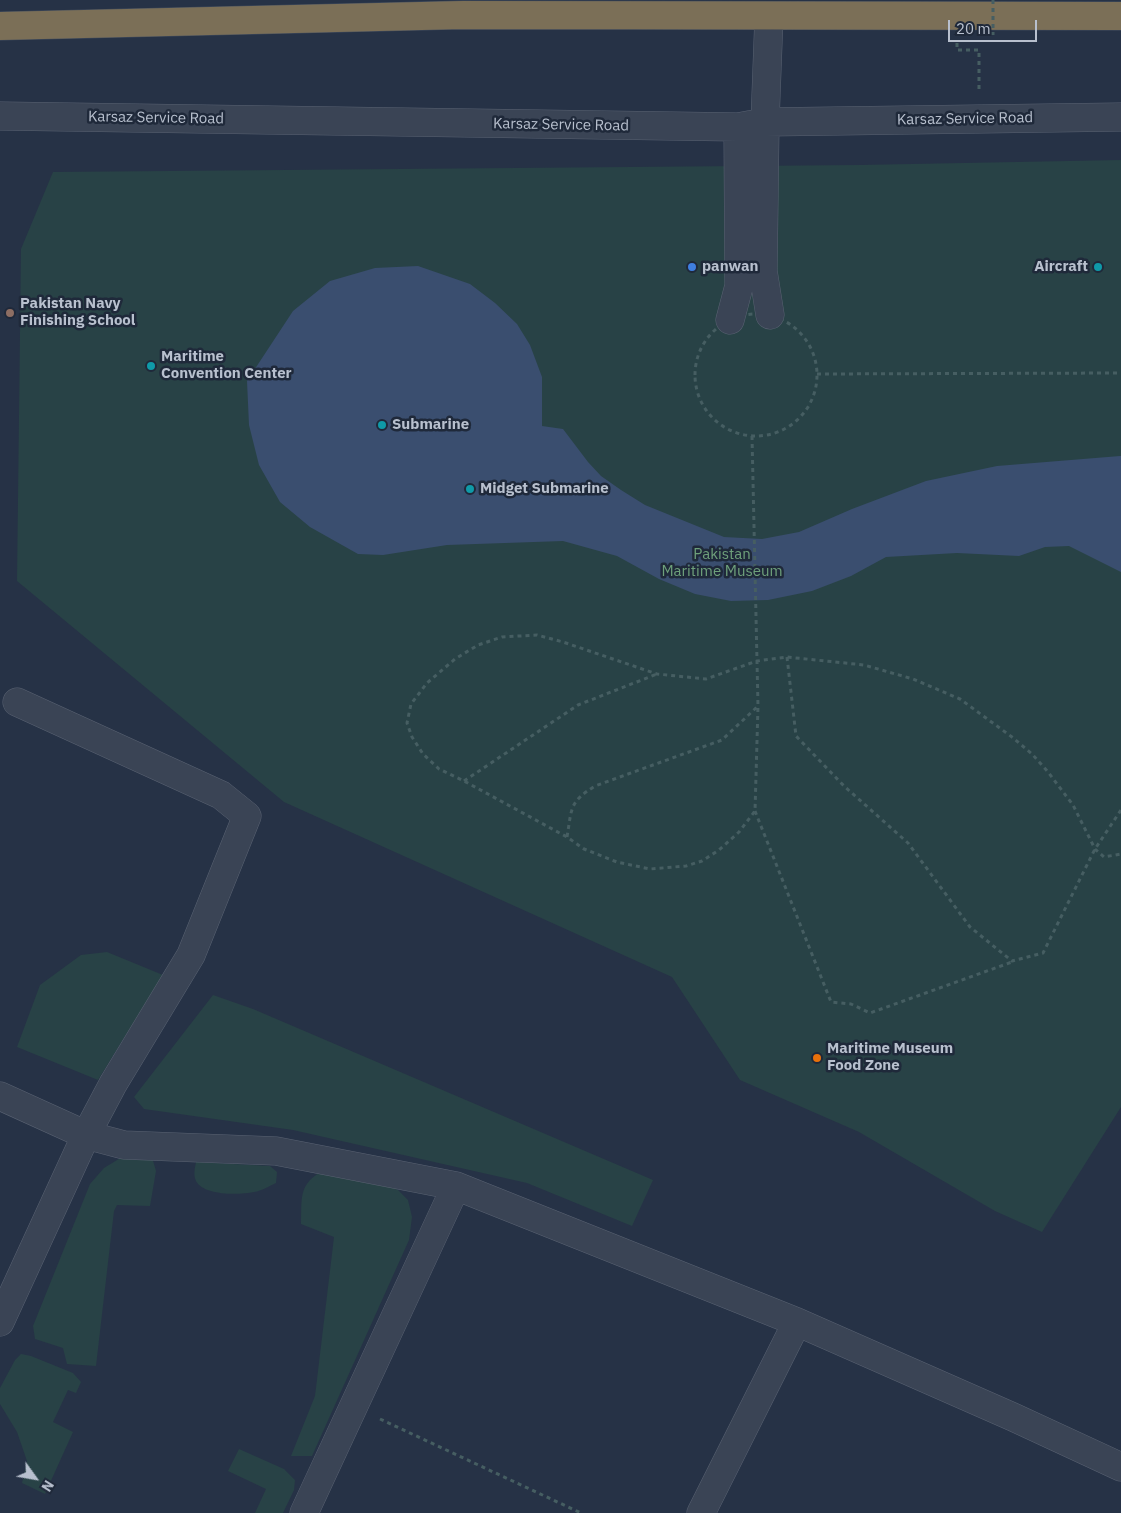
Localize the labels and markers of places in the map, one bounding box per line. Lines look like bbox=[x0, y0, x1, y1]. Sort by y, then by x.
place label: panwan bbox=[702, 258, 758, 276]
place label: Aircraft bbox=[1034, 258, 1088, 276]
marker: panwan bbox=[686, 261, 698, 273]
marker: Aircraft bbox=[1092, 261, 1104, 273]
place label: Pakistan Navy Finishing School bbox=[20, 295, 135, 330]
marker: Pakistan Navy Finishing School bbox=[4, 307, 16, 319]
place label: Maritime Convention Center bbox=[161, 348, 292, 383]
marker: Maritime Convention Center bbox=[145, 360, 157, 372]
place label: Submarine bbox=[392, 416, 469, 434]
marker: Submarine bbox=[376, 419, 388, 431]
place label: Midget Submarine bbox=[480, 480, 609, 498]
marker: Midget Submarine bbox=[464, 483, 476, 495]
place label: Maritime Museum Food Zone bbox=[827, 1040, 953, 1075]
marker: Maritime Museum Food Zone bbox=[811, 1052, 823, 1064]

